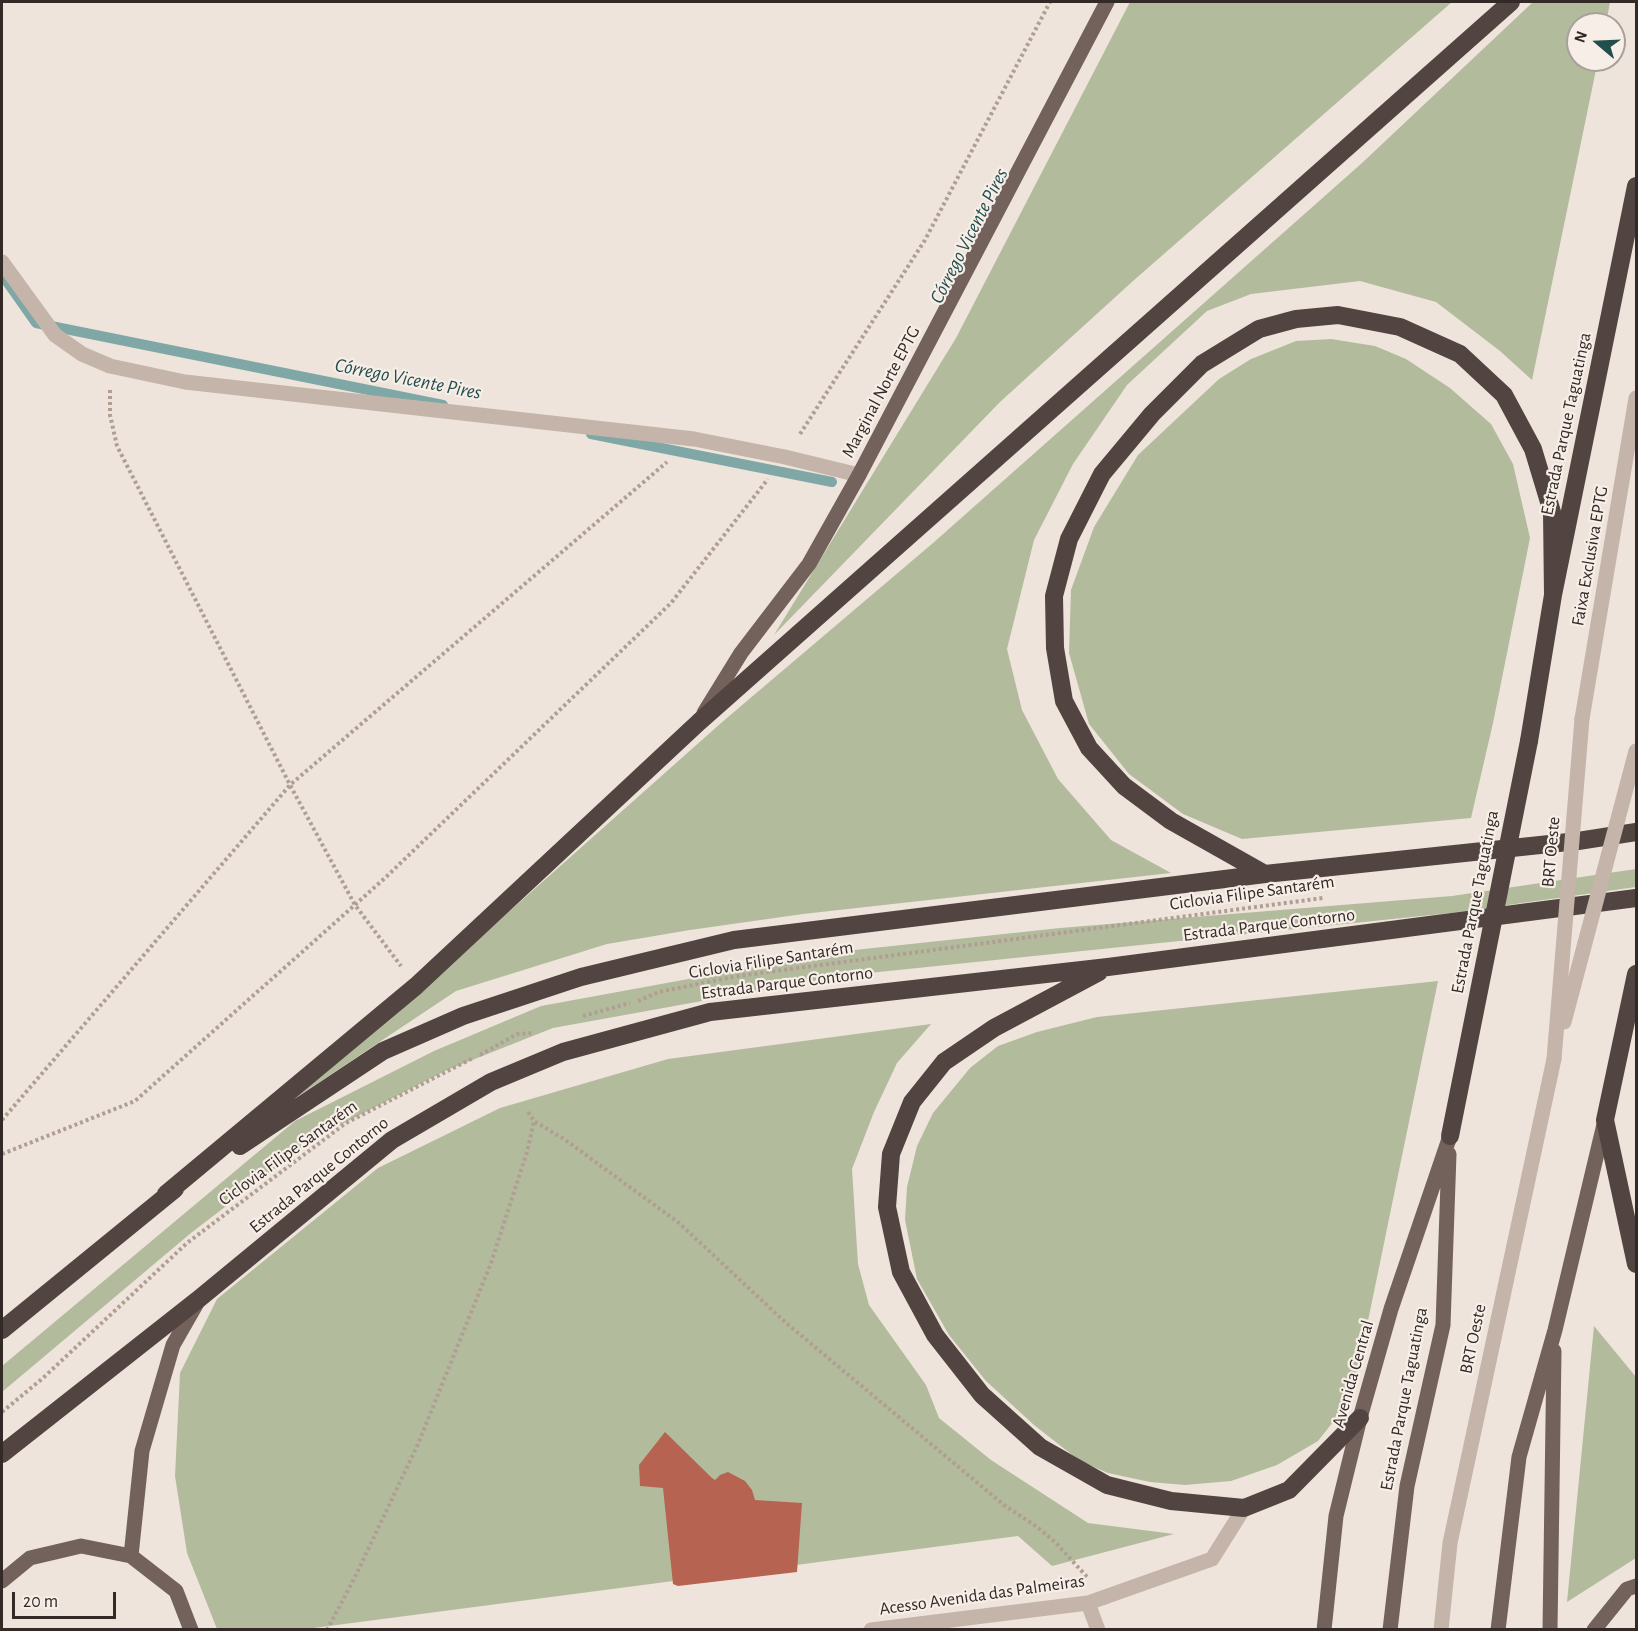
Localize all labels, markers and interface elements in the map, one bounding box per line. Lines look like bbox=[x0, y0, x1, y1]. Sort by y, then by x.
north arrow bbox=[1566, 12, 1626, 72]
text: N bbox=[1571, 29, 1590, 45]
water label: Córrego Vicente Pires bbox=[925, 164, 1013, 308]
street label: Marginal Norte EPTG bbox=[837, 322, 925, 462]
street label: Estrada Parque Taguatinga bbox=[1536, 331, 1596, 517]
water label: Córrego Vicente Pires bbox=[333, 353, 483, 405]
street label: Faixa Exclusiva EPTG bbox=[1567, 484, 1613, 628]
street label: Estrada Parque Taguatinga bbox=[1447, 808, 1503, 996]
street label: BRT Oeste bbox=[1537, 816, 1565, 888]
street label: Ciclovia Filipe Santarém bbox=[1168, 871, 1336, 915]
street label: Estrada Parque Contorno bbox=[1182, 904, 1356, 946]
street label: Ciclovia Filipe Santarém bbox=[687, 936, 855, 984]
street label: Estrada Parque Contorno bbox=[700, 962, 874, 1004]
street label: Ciclovia Filipe Santarém bbox=[214, 1095, 362, 1211]
street label: Estrada Parque Contorno bbox=[245, 1112, 393, 1238]
street label: BRT Oeste bbox=[1455, 1302, 1491, 1376]
street label: Estrada Parque Taguatinga bbox=[1376, 1305, 1432, 1493]
street label: Avenida Central bbox=[1327, 1318, 1379, 1430]
street label: Acesso Avenida das Palmeiras bbox=[878, 1570, 1086, 1620]
scale bar bbox=[15, 1580, 118, 1618]
text: 20 m bbox=[23, 1593, 58, 1611]

